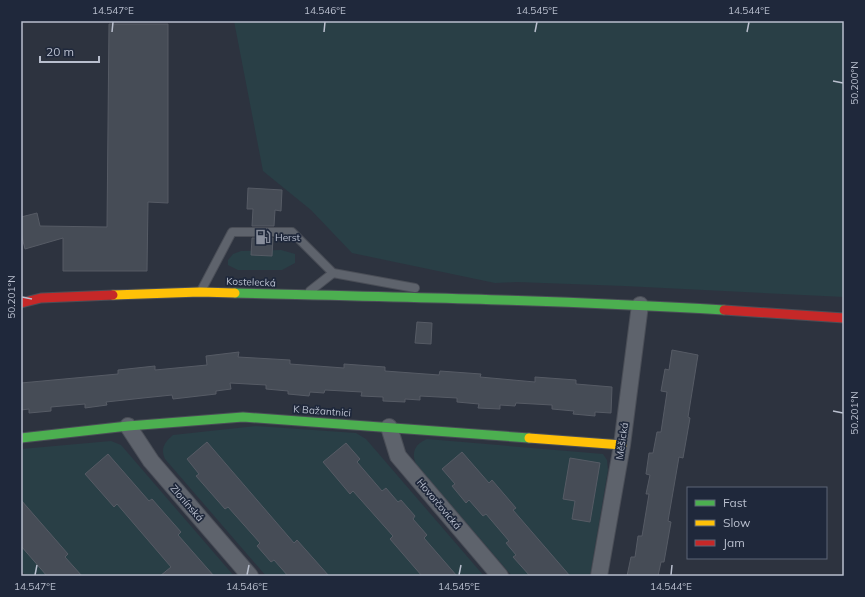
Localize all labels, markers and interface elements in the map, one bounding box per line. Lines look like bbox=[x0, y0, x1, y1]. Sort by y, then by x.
text: 14.547°E bbox=[92, 4, 134, 17]
text: 14.546°E bbox=[304, 4, 346, 17]
text: 14.545°E bbox=[516, 4, 558, 17]
text: 14.544°E bbox=[728, 4, 770, 17]
scale bar bbox=[40, 38, 99, 64]
text: 20 m bbox=[46, 44, 74, 59]
text: 50.200°N bbox=[848, 61, 861, 105]
fuel station icon: Herst bbox=[254, 228, 272, 246]
place label: Herst bbox=[275, 231, 301, 244]
text: 50.201°N bbox=[5, 275, 18, 319]
street label: Kostelecká bbox=[226, 275, 276, 289]
text: 50.201°N bbox=[848, 391, 861, 435]
street label: K Bažantnici bbox=[293, 402, 351, 420]
street label: Měšická bbox=[613, 422, 631, 460]
street label: Hovorčovická bbox=[414, 476, 464, 532]
street label: Zlonínská bbox=[168, 482, 206, 524]
legend bbox=[687, 487, 827, 559]
text: Fast bbox=[723, 495, 747, 510]
text: Slow bbox=[723, 515, 751, 530]
text: Jam bbox=[723, 535, 745, 550]
text: 14.547°E bbox=[14, 580, 56, 593]
text: 14.546°E bbox=[226, 580, 268, 593]
text: 14.545°E bbox=[438, 580, 480, 593]
text: 14.544°E bbox=[650, 580, 692, 593]

